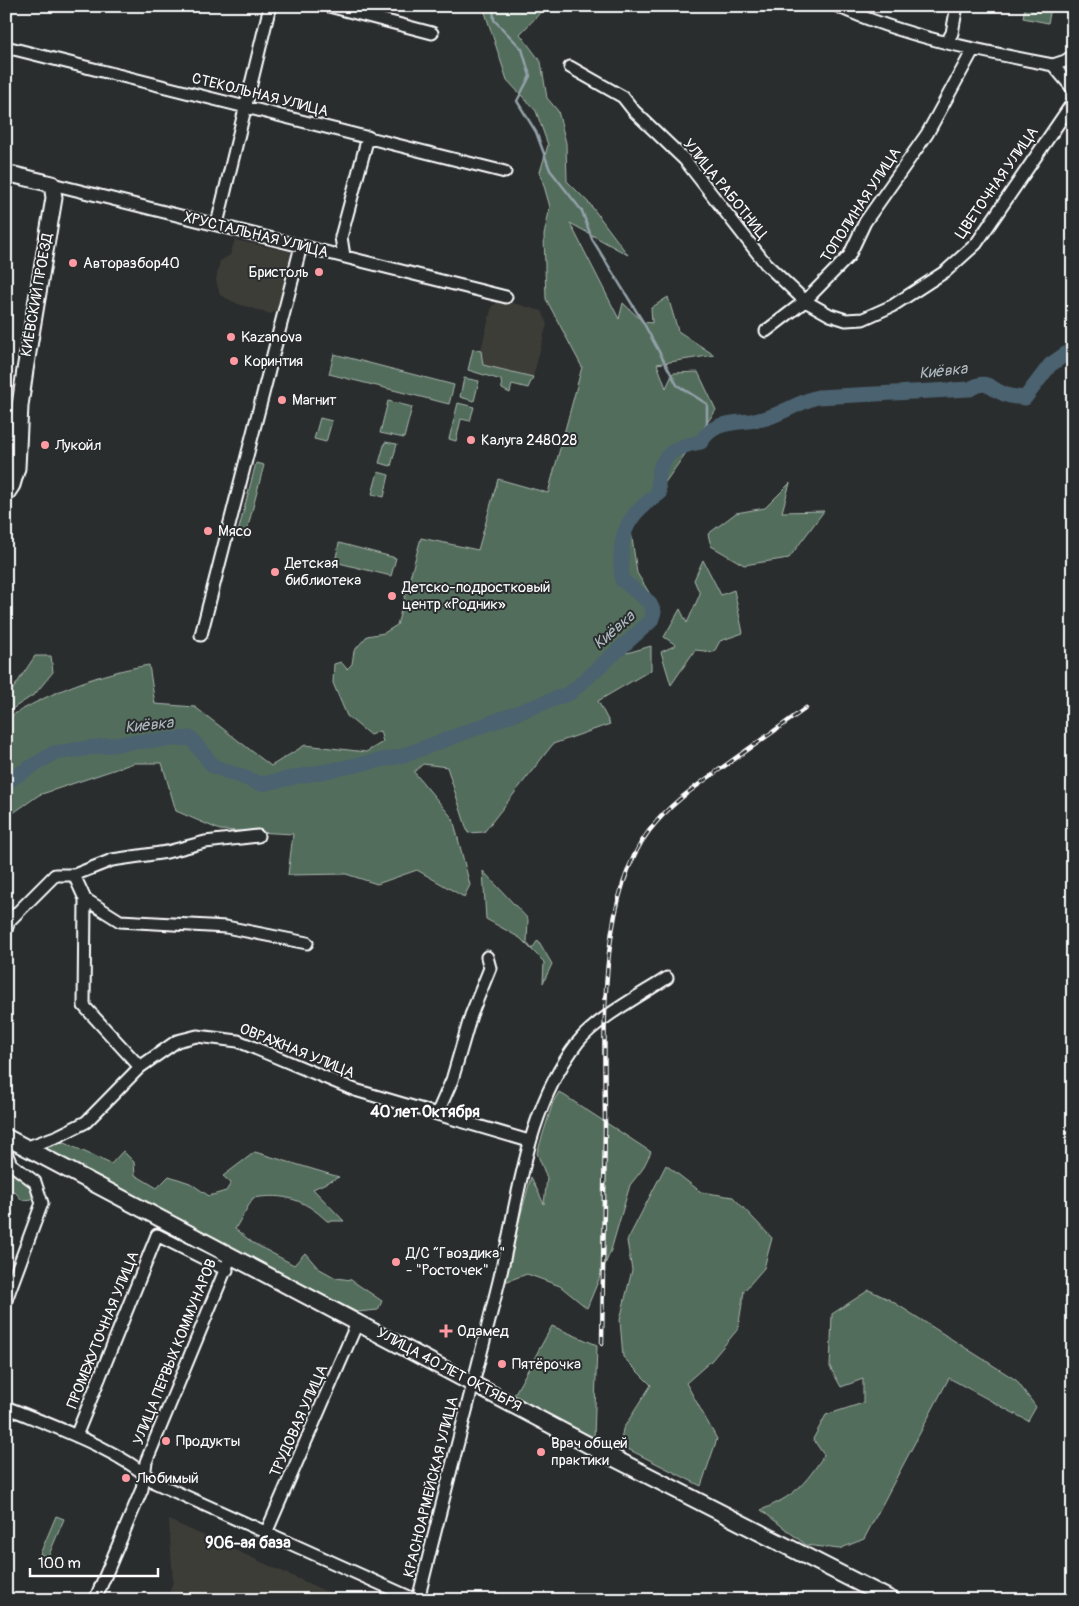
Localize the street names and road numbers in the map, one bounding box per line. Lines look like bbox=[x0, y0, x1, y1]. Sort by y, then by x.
street label: СТЕКОЛЬНАЯ УЛИЦА bbox=[190, 69, 331, 121]
street label: ЦВЕТОЧНАЯ УЛИЦА bbox=[951, 123, 1043, 243]
street label: УЛИЦА РАБОТНИЦ bbox=[679, 135, 772, 243]
street label: ТОПОЛИНАЯ УЛИЦА bbox=[817, 144, 905, 266]
street label: ХРУСТАЛЬНАЯ УЛИЦА bbox=[182, 208, 331, 262]
street label: КИЁВСКИЙ ПРОЕЗД bbox=[17, 231, 57, 358]
street label: ОВРАЖНАЯ УЛИЦА bbox=[237, 1019, 358, 1083]
street label: ПРОМЕЖУТОЧНАЯ УЛИЦА bbox=[63, 1248, 143, 1411]
street label: УЛИЦА ПЕРВЫХ КОММУНАРОВ bbox=[129, 1256, 221, 1448]
street label: УЛИЦА 40 ЛЕТ ОКТЯБРЯ bbox=[373, 1324, 525, 1416]
street label: ТРУДОВАЯ УЛИЦА bbox=[266, 1362, 332, 1480]
street label: КРАСНОАРМЕЙСКАЯ УЛИЦА bbox=[399, 1394, 463, 1579]

